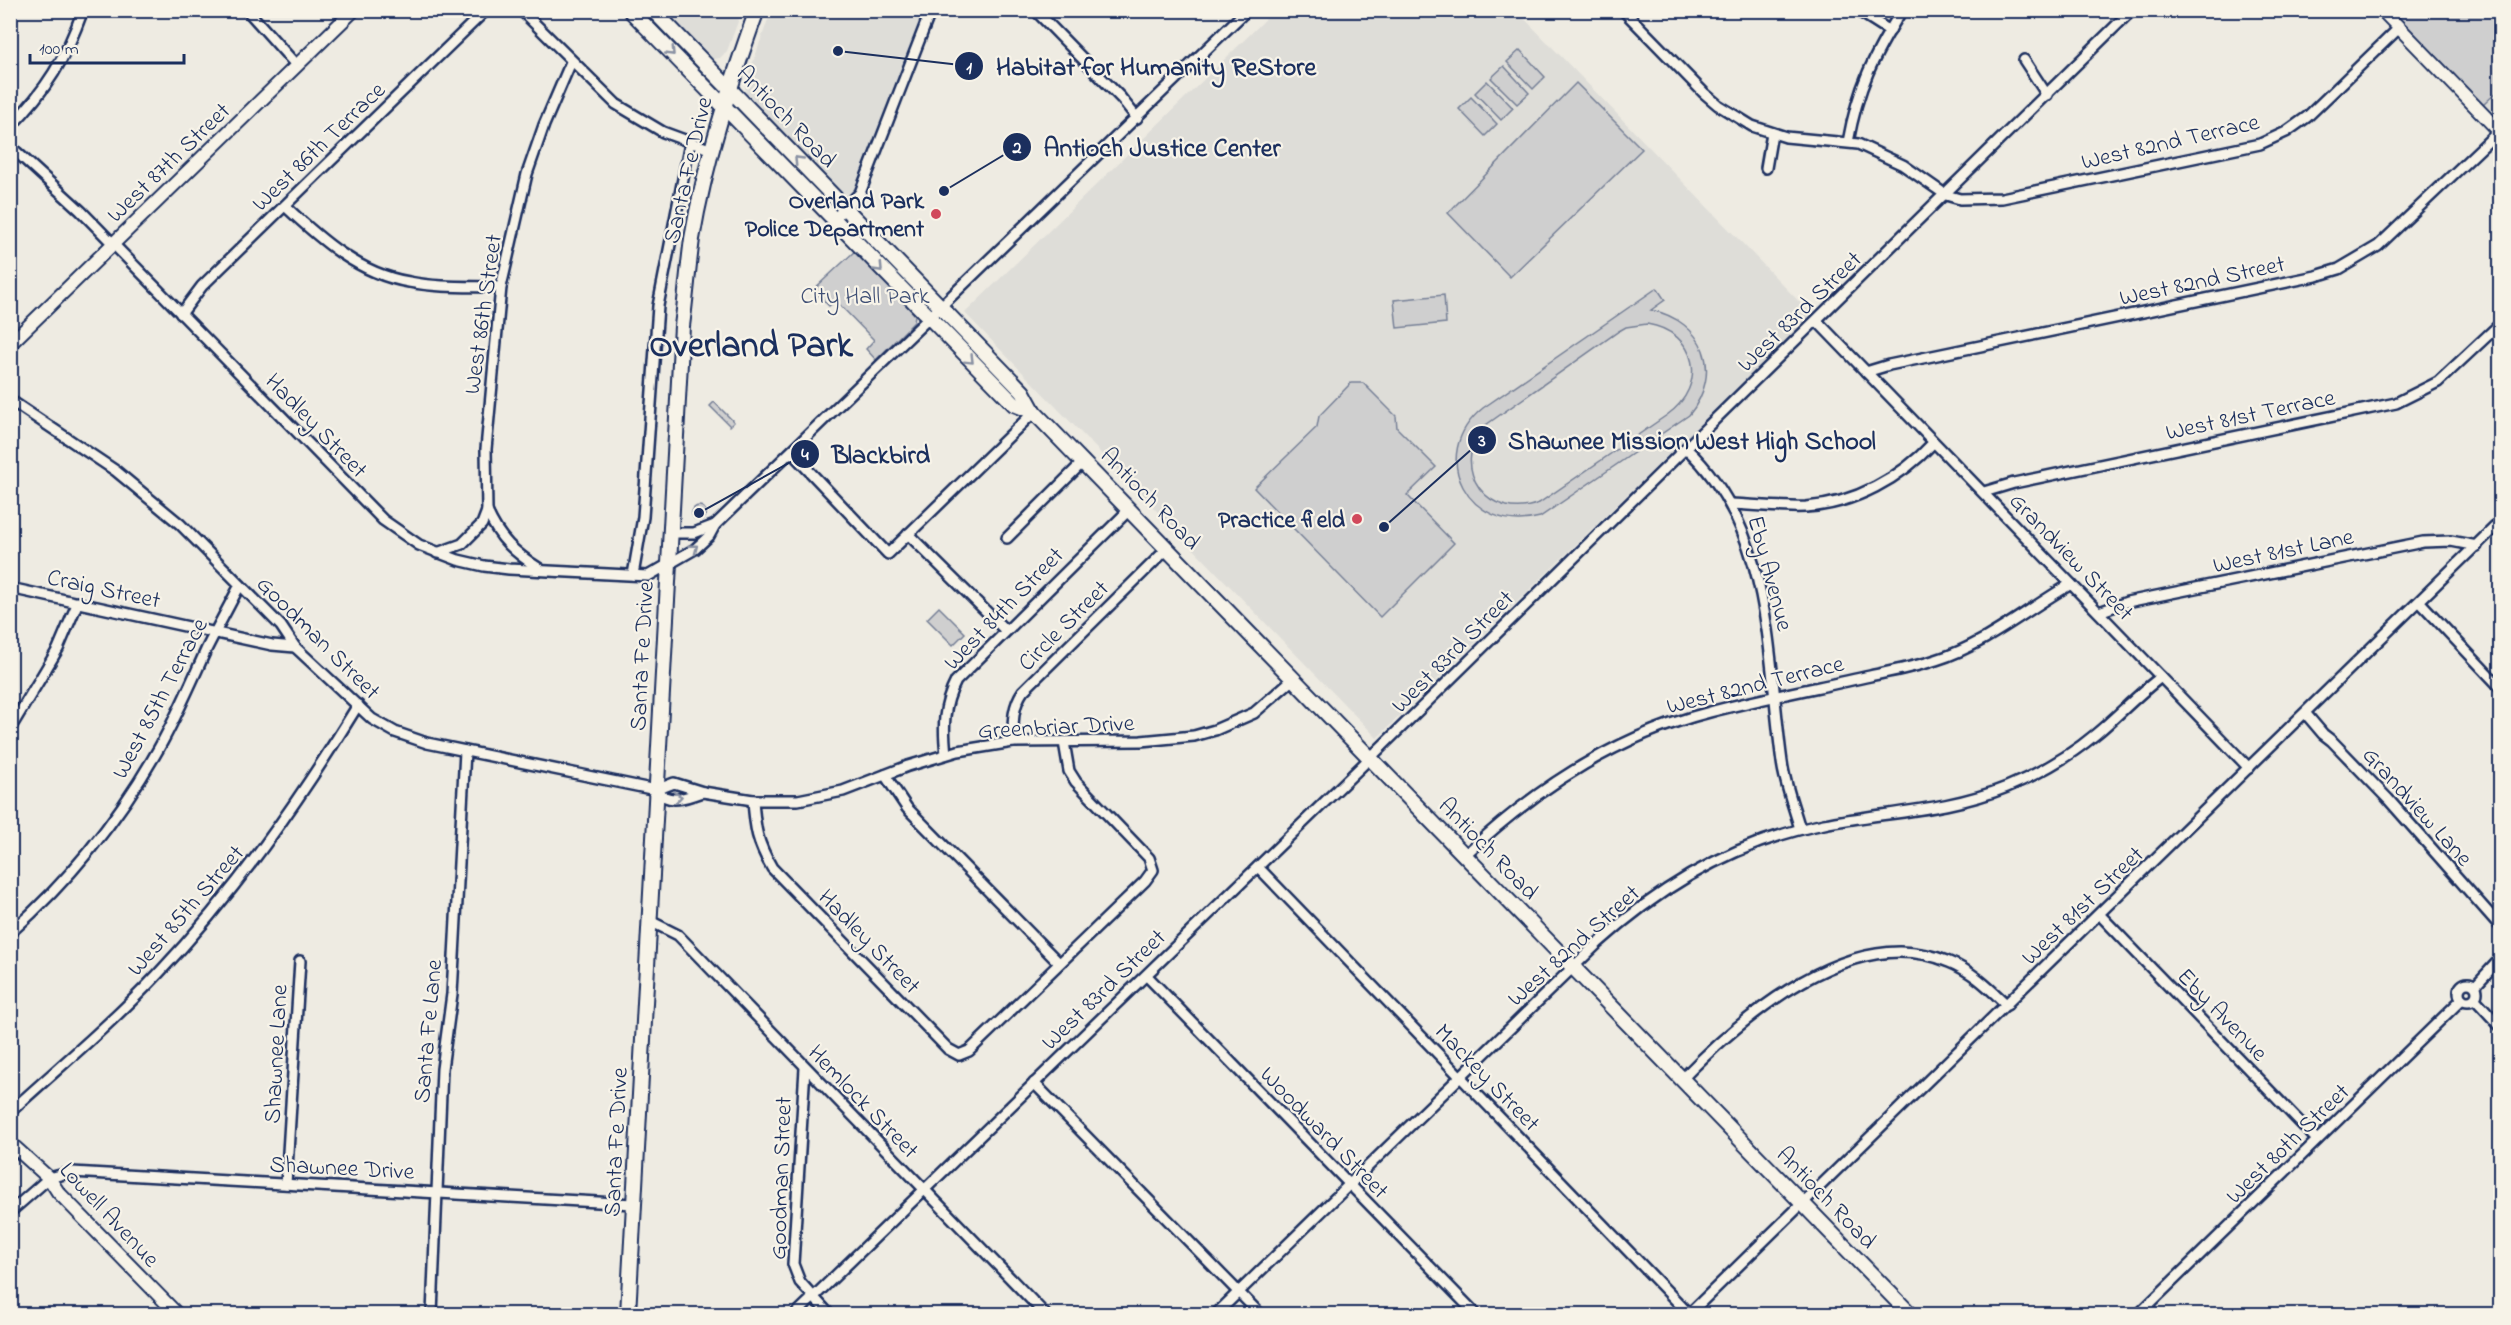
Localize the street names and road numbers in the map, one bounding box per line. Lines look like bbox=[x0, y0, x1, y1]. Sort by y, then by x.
street label: Antioch Road bbox=[727, 58, 844, 178]
street label: West 86th Terrace bbox=[245, 74, 395, 221]
street label: Santa Fe Drive bbox=[656, 93, 723, 247]
street label: West 87th Street bbox=[100, 95, 240, 232]
street label: West 82nd Terrace bbox=[2078, 106, 2263, 181]
street label: West 86th Street bbox=[456, 232, 513, 397]
street label: West 83rd Street bbox=[1730, 244, 1871, 382]
street label: West 82nd Street bbox=[2117, 248, 2289, 317]
street label: Hadley Street bbox=[255, 366, 375, 488]
street label: West 81st Terrace bbox=[2163, 381, 2339, 451]
street label: Antioch Road bbox=[1091, 440, 1208, 560]
street label: Grandview Street bbox=[1999, 485, 2141, 630]
street label: Eby Avenue bbox=[1735, 512, 1801, 636]
street label: West 81st Lane bbox=[2210, 520, 2357, 584]
street label: West 84th Street bbox=[936, 540, 1073, 680]
street label: Craig Street bbox=[44, 561, 163, 620]
street label: Goodman Street bbox=[247, 569, 387, 709]
street label: Circle Street bbox=[1011, 573, 1118, 680]
street label: Santa Fe Drive bbox=[622, 580, 665, 732]
street label: West 83rd Street bbox=[1384, 583, 1523, 722]
street label: West 85th Terrace bbox=[104, 612, 218, 786]
street label: West 82nd Terrace bbox=[1663, 647, 1848, 725]
street label: Greenbriar Drive bbox=[977, 707, 1136, 750]
street label: Grandview Lane bbox=[2353, 740, 2480, 876]
street label: Antioch Road bbox=[1429, 790, 1546, 910]
street label: West 85th Street bbox=[120, 838, 254, 985]
street label: West 81st Street bbox=[2014, 839, 2153, 975]
street label: West 82nd Street bbox=[1500, 878, 1649, 1016]
street label: Hadley Street bbox=[808, 882, 928, 1004]
street label: West 83rd Street bbox=[1034, 922, 1175, 1060]
street label: Santa Fe Lane bbox=[406, 958, 453, 1104]
street label: Eby Avenue bbox=[2167, 961, 2275, 1071]
street label: Shawnee Lane bbox=[256, 983, 299, 1125]
street label: Mackey Street bbox=[1425, 1016, 1547, 1142]
street label: Hemlock Street bbox=[798, 1038, 926, 1168]
street label: Woodward Street bbox=[1250, 1059, 1396, 1208]
street label: Santa Fe Drive bbox=[596, 1066, 639, 1218]
street label: West 80th Street bbox=[2219, 1076, 2359, 1213]
street label: Goodman Street bbox=[762, 1096, 803, 1260]
street label: Antioch Road bbox=[1767, 1139, 1884, 1259]
street label: Shawnee Drive bbox=[269, 1148, 415, 1191]
street label: Lowell Avenue bbox=[50, 1155, 167, 1277]

